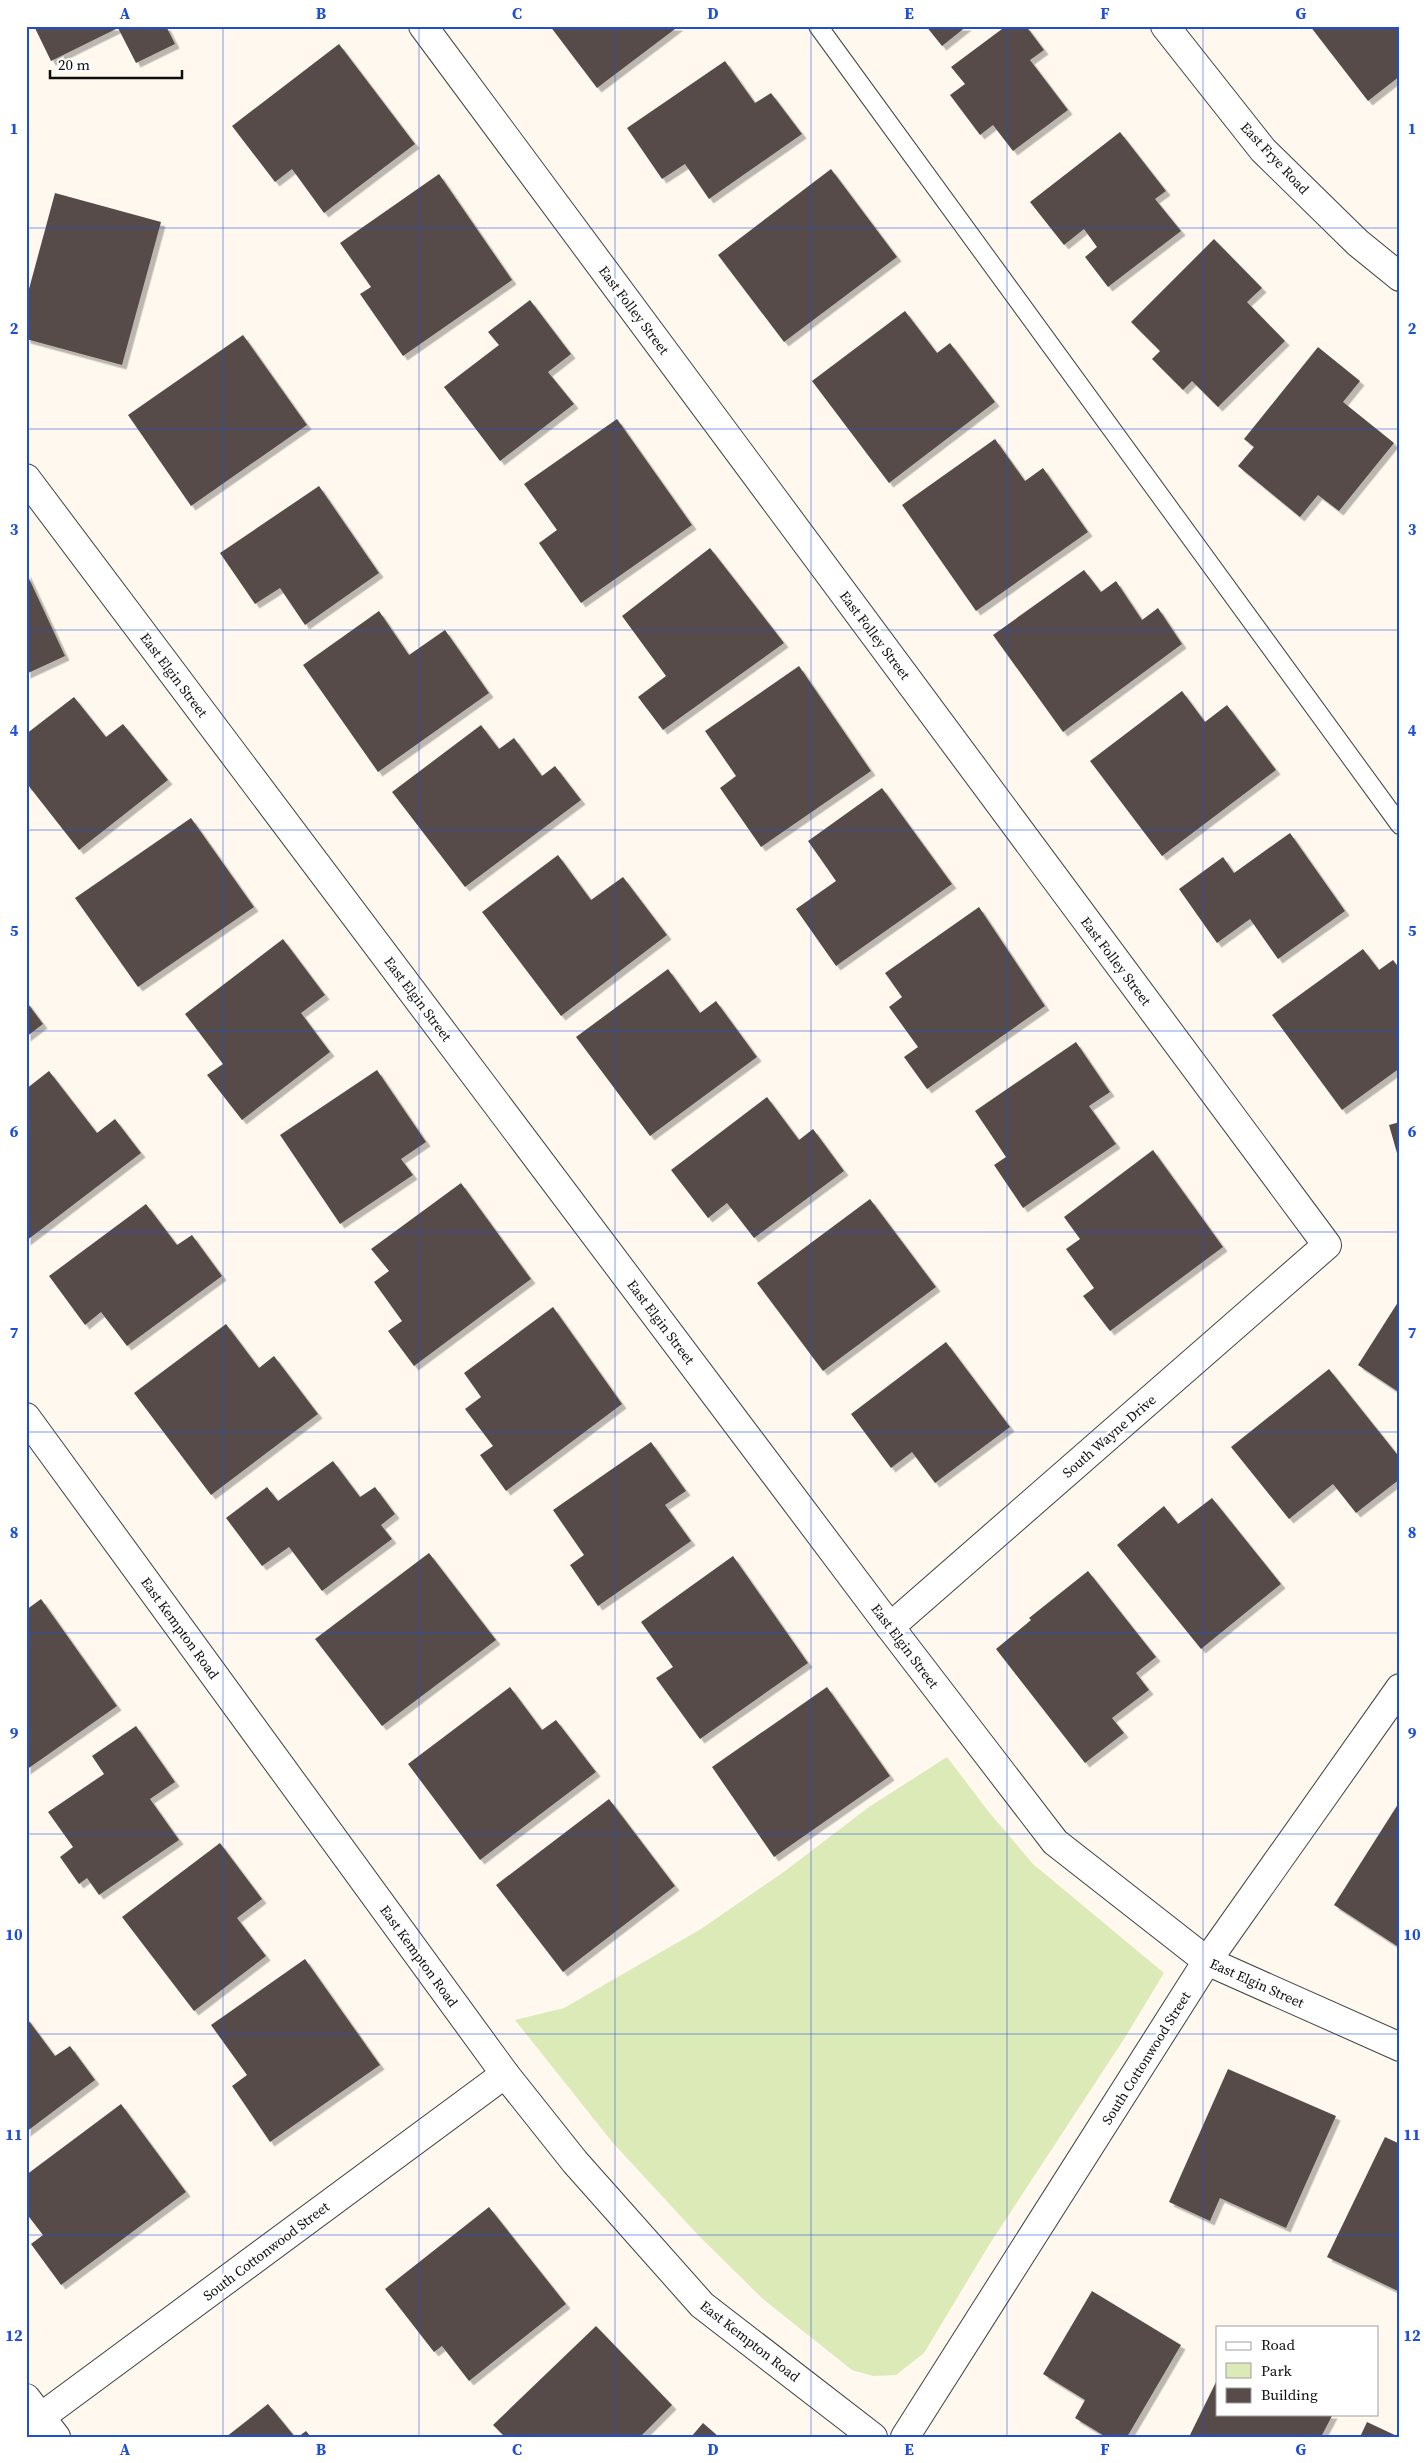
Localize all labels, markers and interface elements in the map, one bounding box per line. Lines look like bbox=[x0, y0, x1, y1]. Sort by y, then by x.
text: A bbox=[120, 2, 131, 24]
text: B bbox=[316, 2, 327, 24]
text: C bbox=[512, 2, 522, 24]
text: D bbox=[707, 2, 719, 24]
text: E bbox=[904, 2, 914, 24]
text: F bbox=[1100, 2, 1110, 24]
text: G bbox=[1296, 2, 1307, 24]
scale bar bbox=[50, 48, 182, 80]
text: 20 m bbox=[58, 54, 90, 75]
text: 1 bbox=[10, 117, 18, 139]
street label: East Frye Road bbox=[1236, 117, 1314, 199]
text: 1 bbox=[1408, 117, 1416, 139]
street label: East Folley Street bbox=[594, 261, 674, 359]
text: 2 bbox=[10, 317, 19, 339]
text: 2 bbox=[1408, 317, 1417, 339]
text: 3 bbox=[10, 518, 19, 540]
text: 3 bbox=[1408, 518, 1417, 540]
street label: East Folley Street bbox=[835, 586, 915, 684]
street label: East Elgin Street bbox=[136, 629, 213, 722]
text: 4 bbox=[10, 719, 19, 741]
text: 4 bbox=[1408, 719, 1417, 741]
street label: East Folley Street bbox=[1076, 912, 1156, 1010]
text: 5 bbox=[10, 919, 19, 941]
text: 5 bbox=[1408, 919, 1417, 941]
street label: East Elgin Street bbox=[380, 953, 457, 1046]
text: 6 bbox=[10, 1120, 19, 1142]
text: 6 bbox=[1408, 1120, 1417, 1142]
street label: East Elgin Street bbox=[623, 1276, 700, 1369]
text: 7 bbox=[10, 1321, 19, 1343]
text: 7 bbox=[1408, 1321, 1417, 1343]
street label: South Wayne Drive bbox=[1058, 1390, 1160, 1482]
text: 8 bbox=[10, 1521, 18, 1543]
text: 8 bbox=[1408, 1521, 1416, 1543]
street label: East Kempton Road bbox=[136, 1573, 224, 1683]
street label: East Elgin Street bbox=[867, 1600, 944, 1693]
text: 9 bbox=[10, 1722, 19, 1744]
text: 9 bbox=[1408, 1722, 1417, 1744]
street label: East Kempton Road bbox=[375, 1901, 463, 2011]
text: 10 bbox=[5, 1923, 23, 1945]
text: 10 bbox=[1403, 1923, 1421, 1945]
street label: East Elgin Street bbox=[1207, 1953, 1308, 2013]
street label: South Cottonwood Street bbox=[1097, 1987, 1195, 2128]
text: 11 bbox=[5, 2123, 23, 2145]
text: 11 bbox=[1403, 2123, 1421, 2145]
street label: South Cottonwood Street bbox=[199, 2197, 334, 2305]
street label: East Kempton Road bbox=[696, 2296, 804, 2386]
text: 12 bbox=[5, 2324, 23, 2346]
text: 12 bbox=[1403, 2324, 1421, 2346]
legend bbox=[1216, 2326, 1378, 2416]
text: Road bbox=[1261, 2334, 1295, 2355]
text: Park bbox=[1261, 2360, 1293, 2381]
text: Building bbox=[1261, 2384, 1318, 2405]
text: A bbox=[120, 2438, 131, 2460]
text: B bbox=[316, 2438, 327, 2460]
text: C bbox=[512, 2438, 522, 2460]
text: D bbox=[707, 2438, 719, 2460]
text: E bbox=[904, 2438, 914, 2460]
text: F bbox=[1100, 2438, 1110, 2460]
text: G bbox=[1296, 2438, 1307, 2460]

